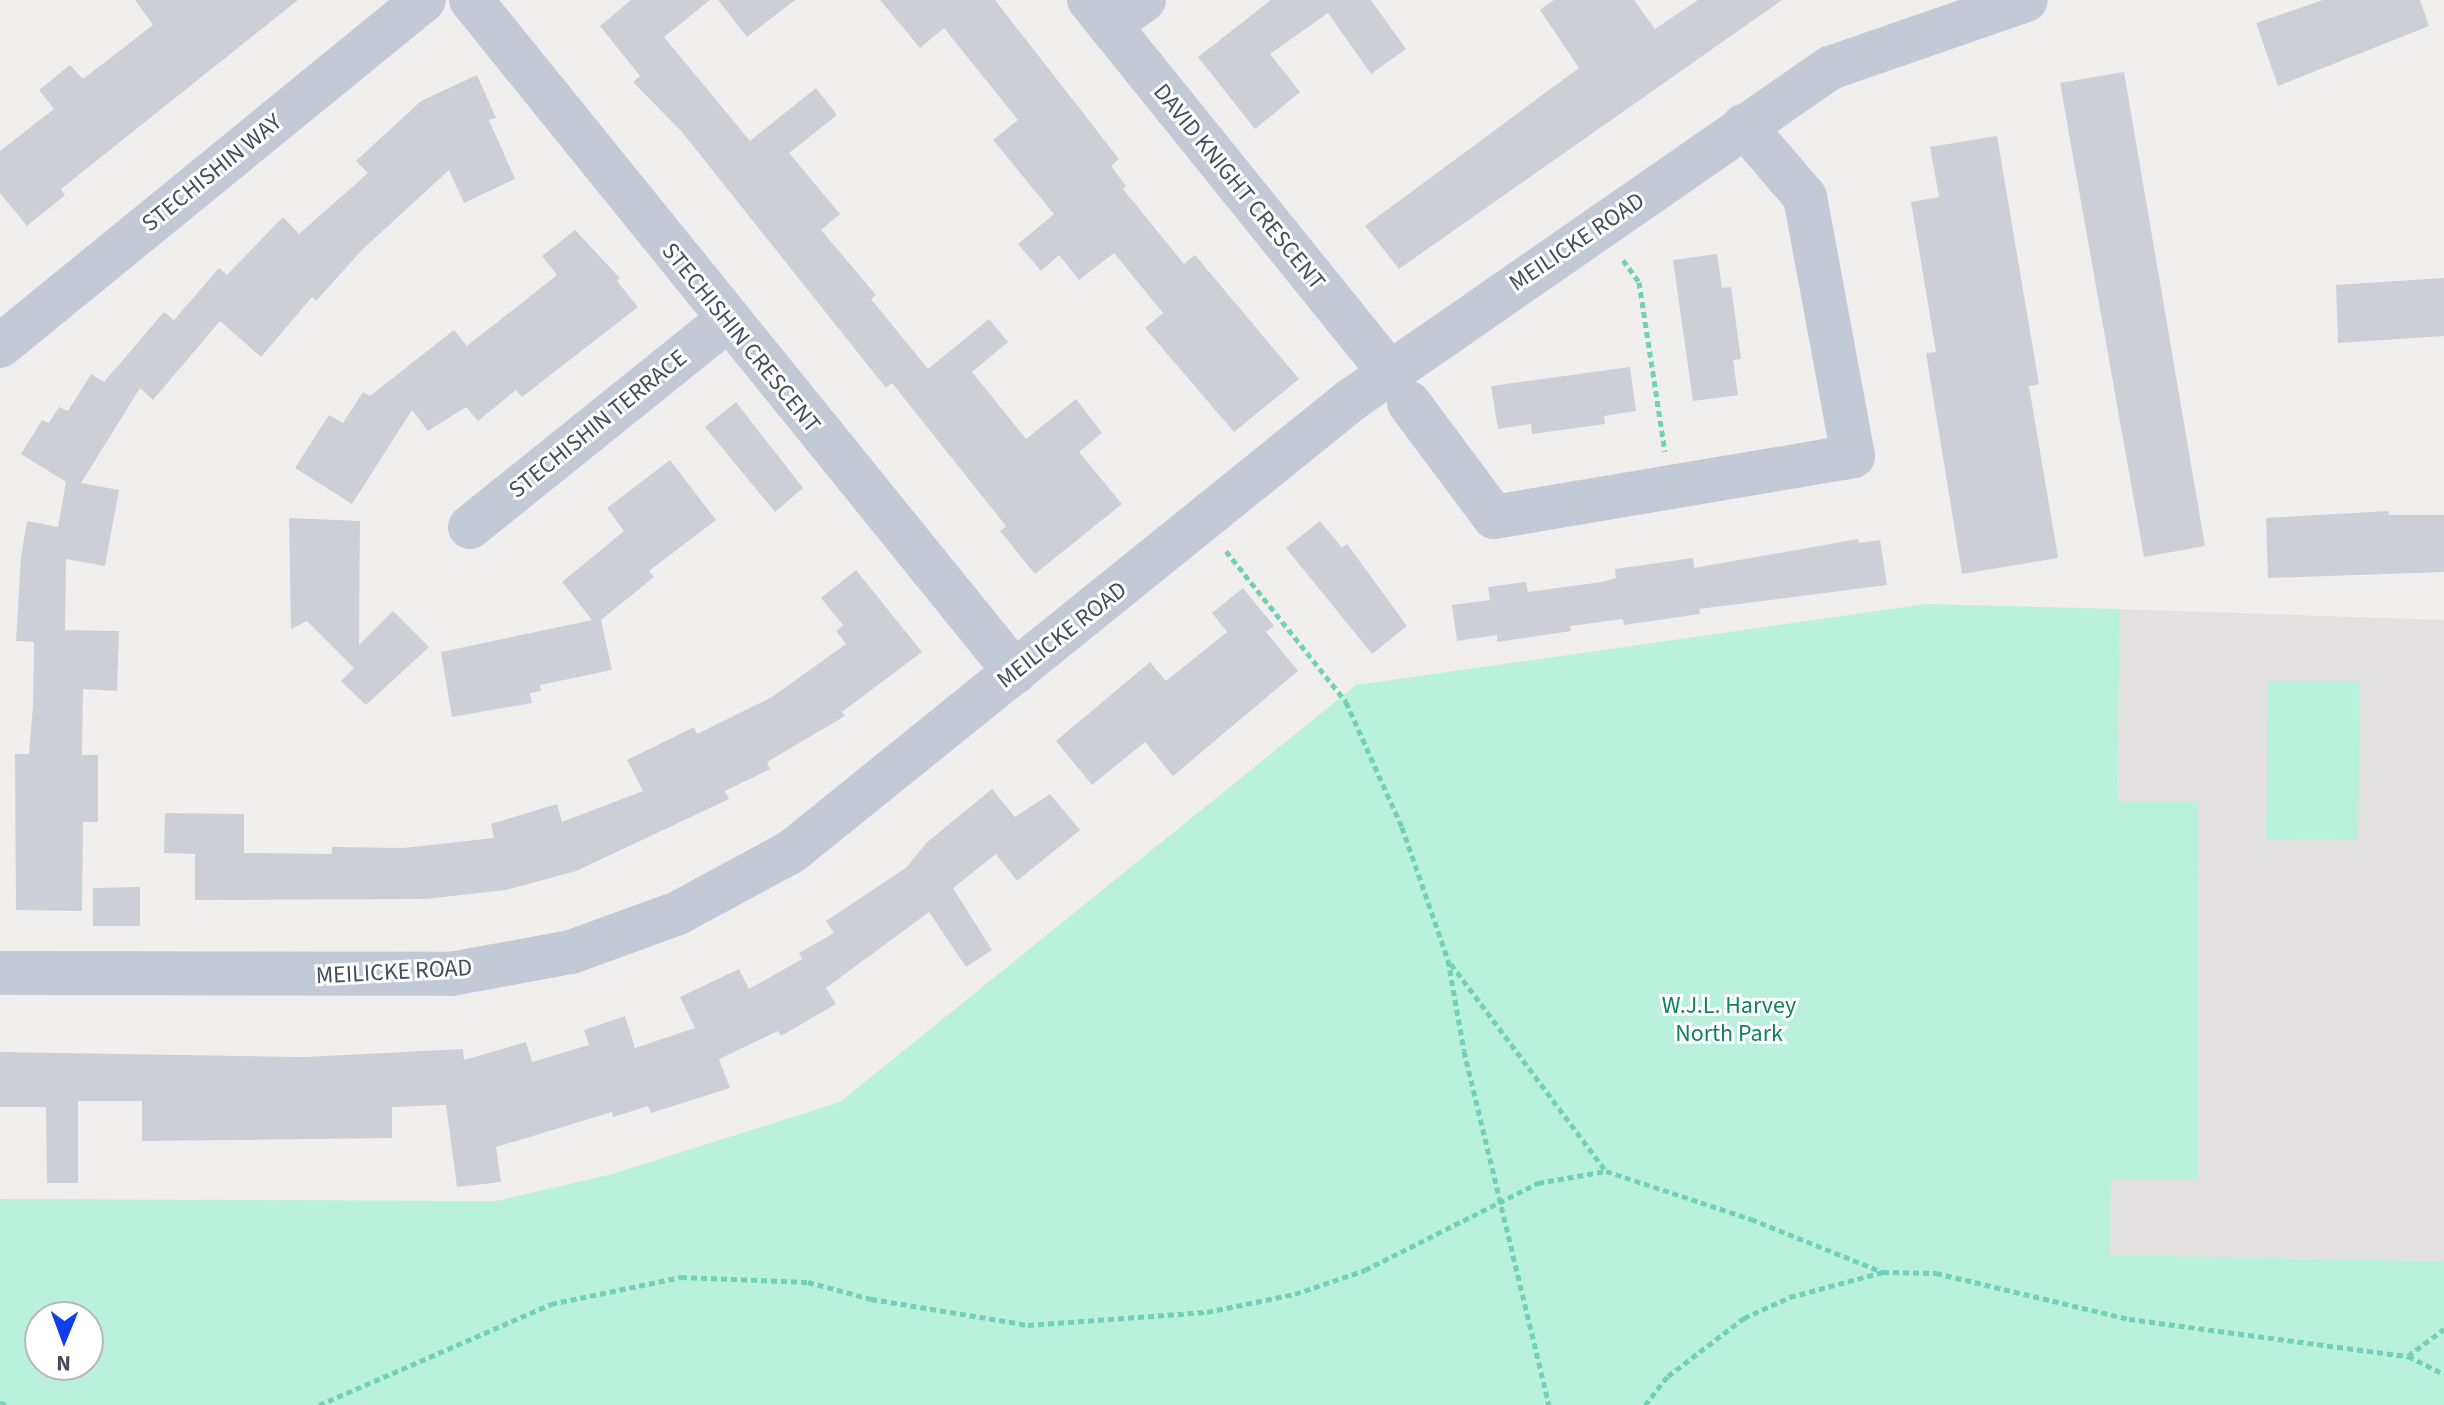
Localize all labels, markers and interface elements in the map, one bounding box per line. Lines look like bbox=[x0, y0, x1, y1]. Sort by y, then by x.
street label: DAVID KNIGHT CRESCENT bbox=[1147, 78, 1331, 296]
street label: STECHISHIN WAY bbox=[136, 108, 288, 238]
street label: MEILICKE ROAD bbox=[1504, 186, 1650, 298]
street label: STECHISHIN CRESCENT bbox=[655, 237, 827, 439]
street label: STECHISHIN TERRACE bbox=[503, 343, 693, 505]
street label: MEILICKE ROAD bbox=[991, 575, 1133, 695]
street label: MEILICKE ROAD bbox=[315, 954, 473, 990]
park label: W.J.L. Harvey North Park bbox=[1662, 992, 1796, 1048]
north arrow bbox=[24, 1301, 104, 1381]
text: N bbox=[56, 1347, 71, 1379]

